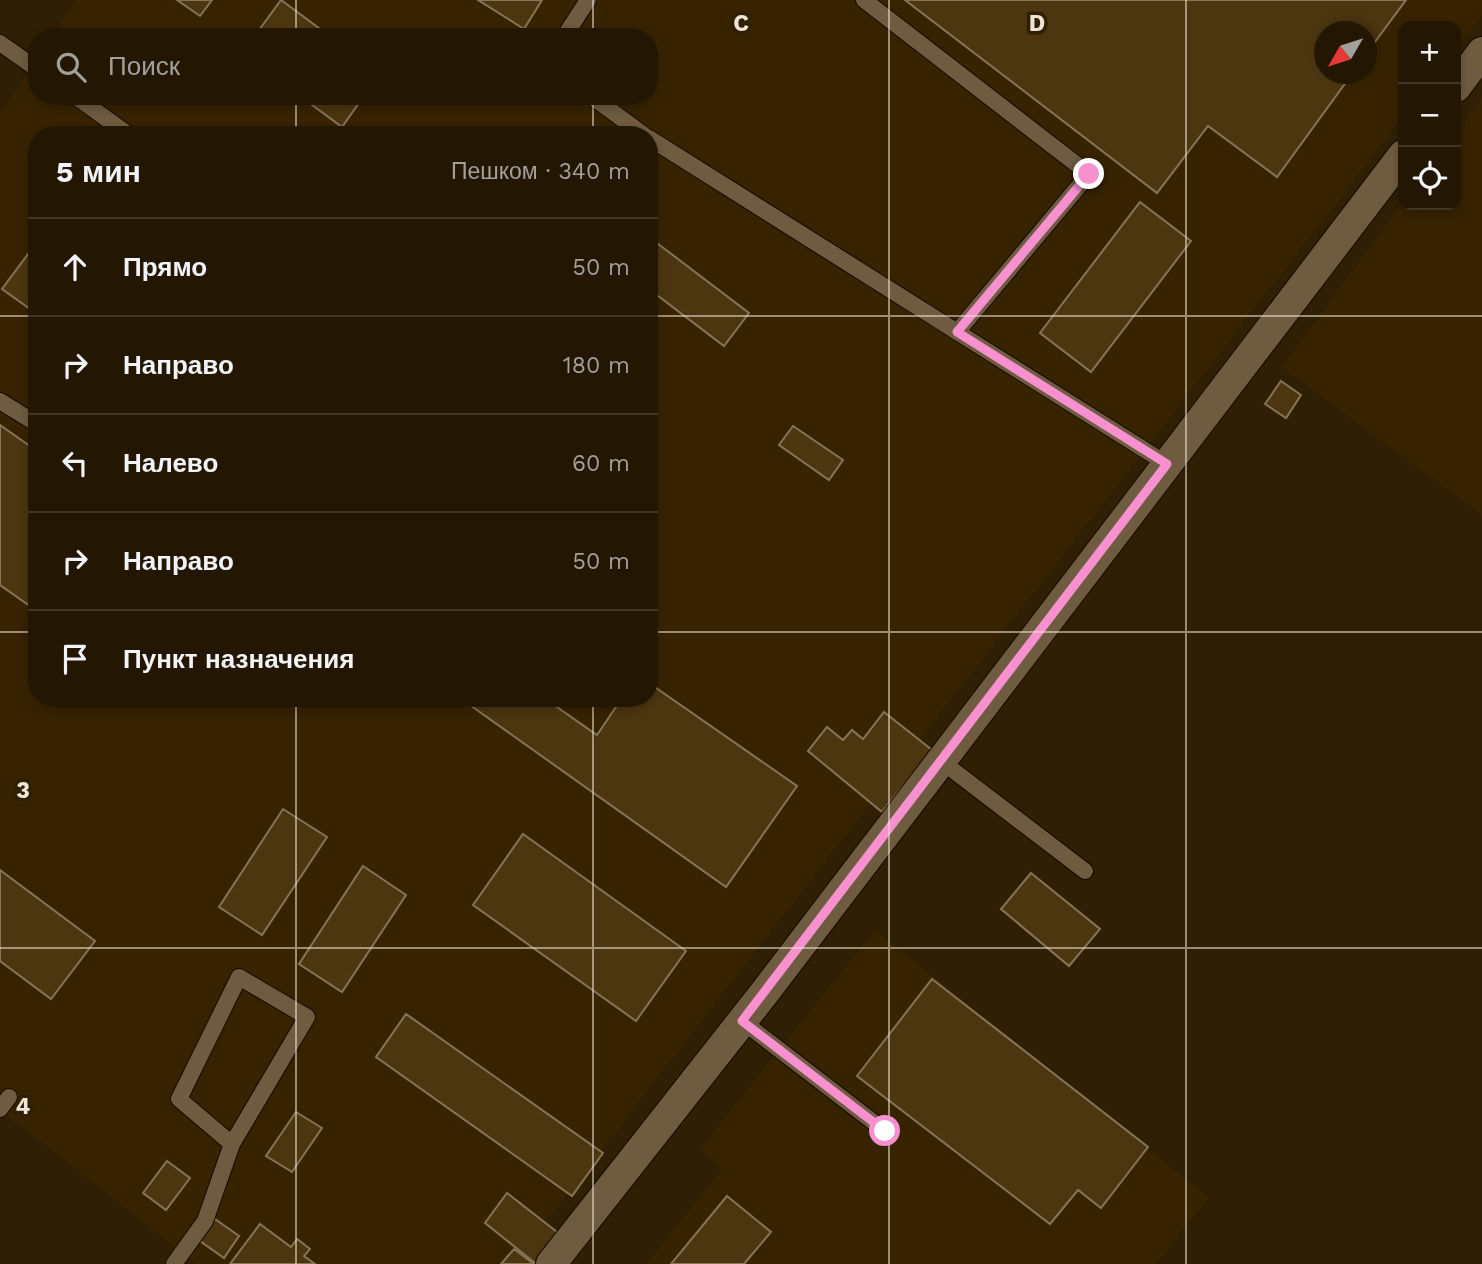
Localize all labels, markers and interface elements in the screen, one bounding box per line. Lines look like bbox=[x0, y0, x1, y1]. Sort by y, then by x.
text: C bbox=[733, 10, 749, 37]
text: D bbox=[1029, 10, 1045, 37]
north arrow bbox=[1314, 21, 1377, 84]
map controls bbox=[1398, 21, 1461, 210]
button: + bbox=[1398, 21, 1461, 84]
search box bbox=[28, 28, 658, 105]
icon: search bbox=[52, 48, 90, 86]
text: Поиск bbox=[108, 51, 180, 81]
button: − bbox=[1398, 84, 1461, 147]
button: locate bbox=[1398, 147, 1461, 210]
text: 5 мин bbox=[56, 154, 141, 189]
text: Пешком · 340 m bbox=[451, 158, 630, 185]
route end bbox=[1073, 158, 1104, 189]
icon: ahead bbox=[56, 248, 94, 286]
text: Прямо bbox=[123, 252, 207, 282]
text: 50 m bbox=[573, 254, 630, 281]
icon: right bbox=[56, 346, 94, 384]
text: Направо bbox=[123, 350, 234, 380]
text: 180 m bbox=[563, 352, 630, 379]
icon: left bbox=[56, 444, 94, 482]
text: Налево bbox=[123, 448, 218, 478]
text: 60 m bbox=[572, 450, 630, 477]
icon: right bbox=[56, 542, 94, 580]
text: Направо bbox=[123, 546, 234, 576]
text: 50 m bbox=[573, 548, 630, 575]
icon: arrive bbox=[56, 640, 94, 678]
text: Пункт назначения bbox=[123, 644, 354, 674]
text: 3 bbox=[16, 777, 30, 804]
text: 4 bbox=[16, 1093, 31, 1120]
route start bbox=[869, 1115, 900, 1146]

